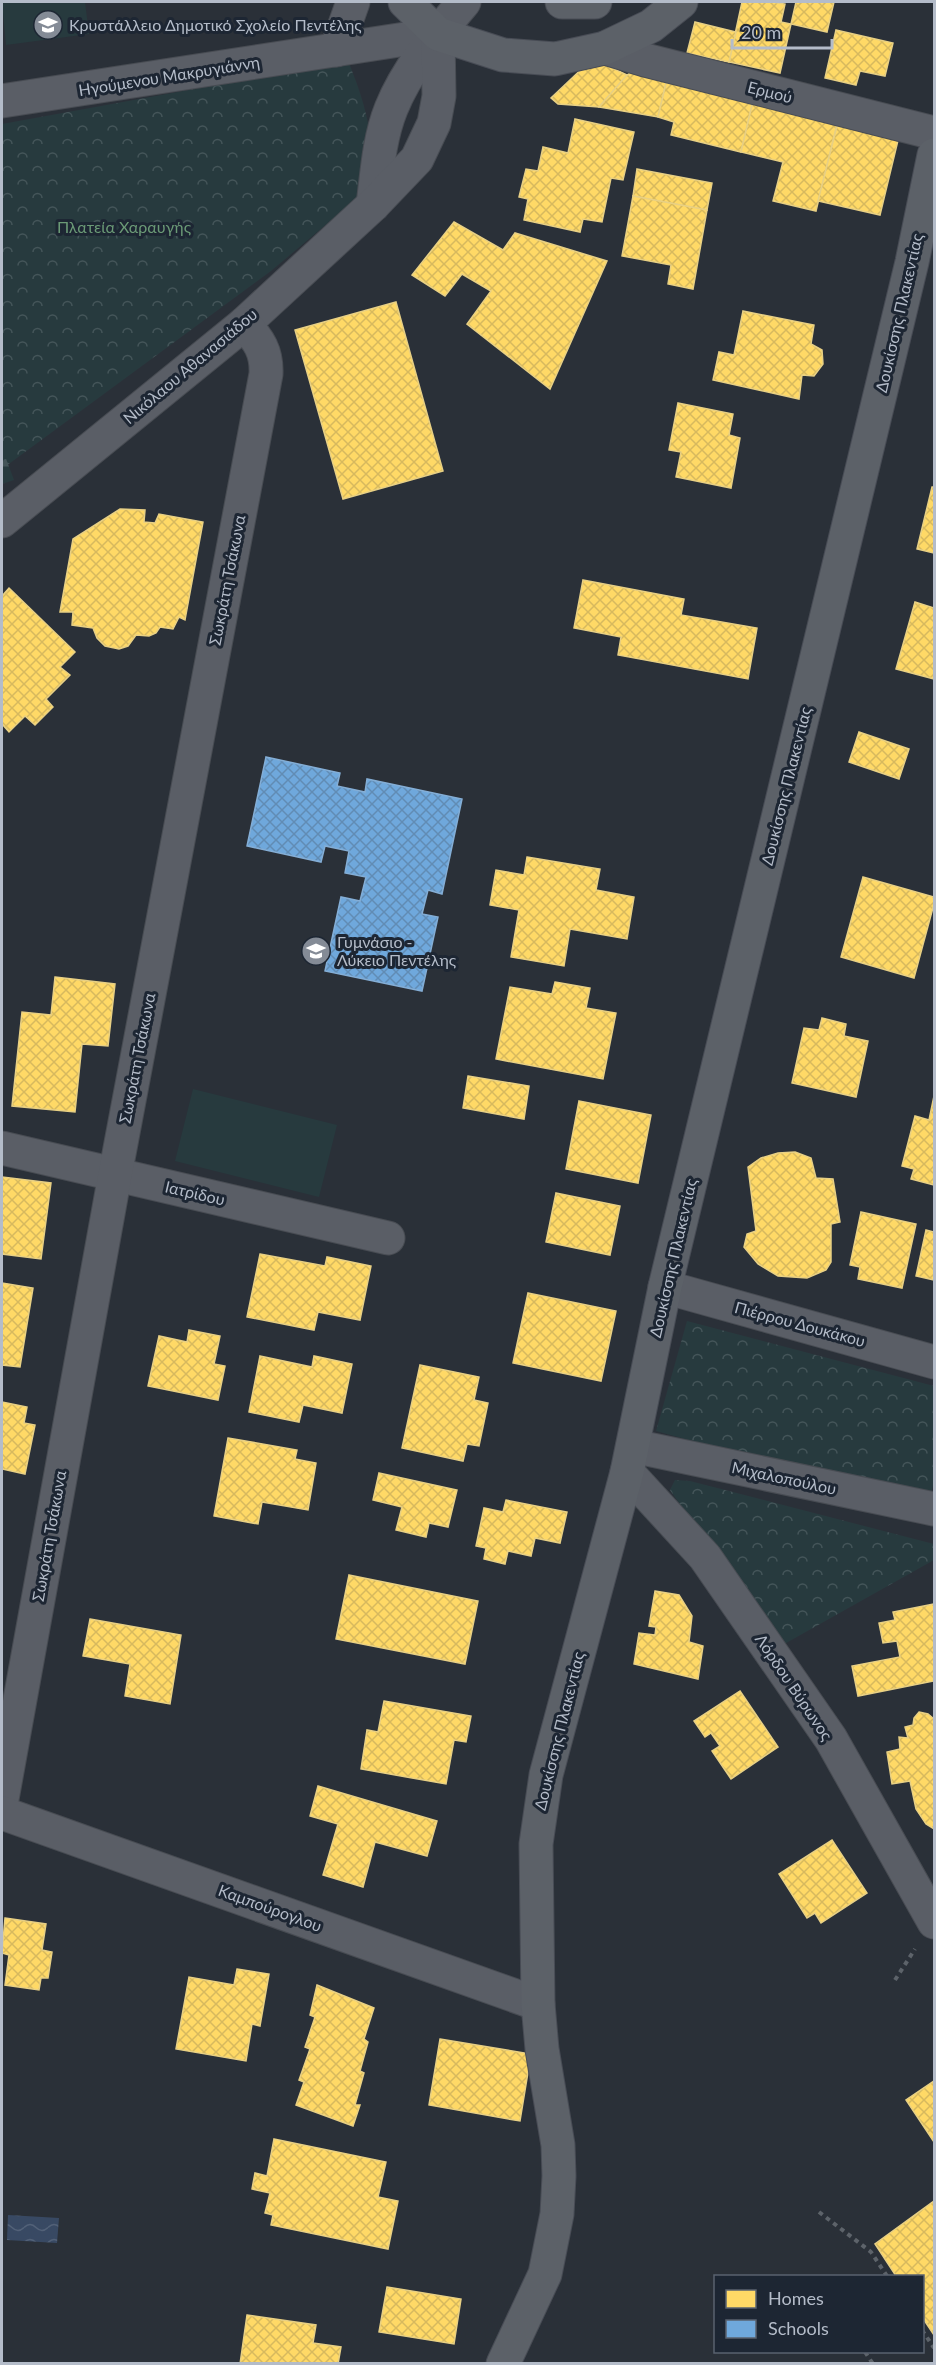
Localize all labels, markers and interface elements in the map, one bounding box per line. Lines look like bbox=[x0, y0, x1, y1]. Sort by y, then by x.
school or university icon: Κρυστάλλειο Δημοτικό Σχολείο Πεντέλης bbox=[32, 9, 64, 41]
scale bar bbox=[732, 12, 832, 50]
place label: Κρυστάλλειο Δημοτικό Σχολείο Πεντέλης bbox=[69, 15, 362, 34]
text: 20 m bbox=[741, 21, 781, 43]
street label: Ηγούμενου Μακρυγιάννη bbox=[77, 52, 261, 99]
street label: Ερμού bbox=[746, 77, 794, 106]
park label: Πλατεία Χαραυγής bbox=[57, 217, 192, 236]
street label: Δουκίσσης Πλακεντίας bbox=[871, 231, 926, 394]
street label: Νικόλαου Αθανασιάδου bbox=[119, 304, 261, 427]
street label: Σωκράτη Τσάκωνα bbox=[205, 513, 249, 647]
street label: Δουκίσσης Πλακεντίας bbox=[757, 704, 815, 867]
place label: Γυμνάσιο - Λύκειο Πεντέλης bbox=[337, 932, 457, 969]
school or university icon: Γυμνάσιο - Λύκειο Πεντέλης bbox=[300, 935, 332, 967]
street label: Σωκράτη Τσάκωνα bbox=[115, 991, 159, 1125]
street label: Ιατρίδου bbox=[163, 1176, 227, 1209]
street label: Δουκίσσης Πλακεντίας bbox=[645, 1176, 700, 1339]
street label: Πιέρρου Δουκάκου bbox=[733, 1297, 868, 1350]
street label: Μιχαλοπούλου bbox=[730, 1457, 838, 1498]
street label: Σωκράτη Τσάκωνα bbox=[28, 1468, 69, 1603]
street label: Λόρδου Βύρωνος bbox=[752, 1630, 837, 1744]
street label: Δουκίσσης Πλακεντίας bbox=[530, 1649, 588, 1812]
street label: Καμπούρογλου bbox=[216, 1880, 324, 1935]
legend bbox=[714, 2275, 924, 2353]
text: Homes bbox=[768, 2287, 824, 2309]
text: Schools bbox=[768, 2317, 829, 2339]

